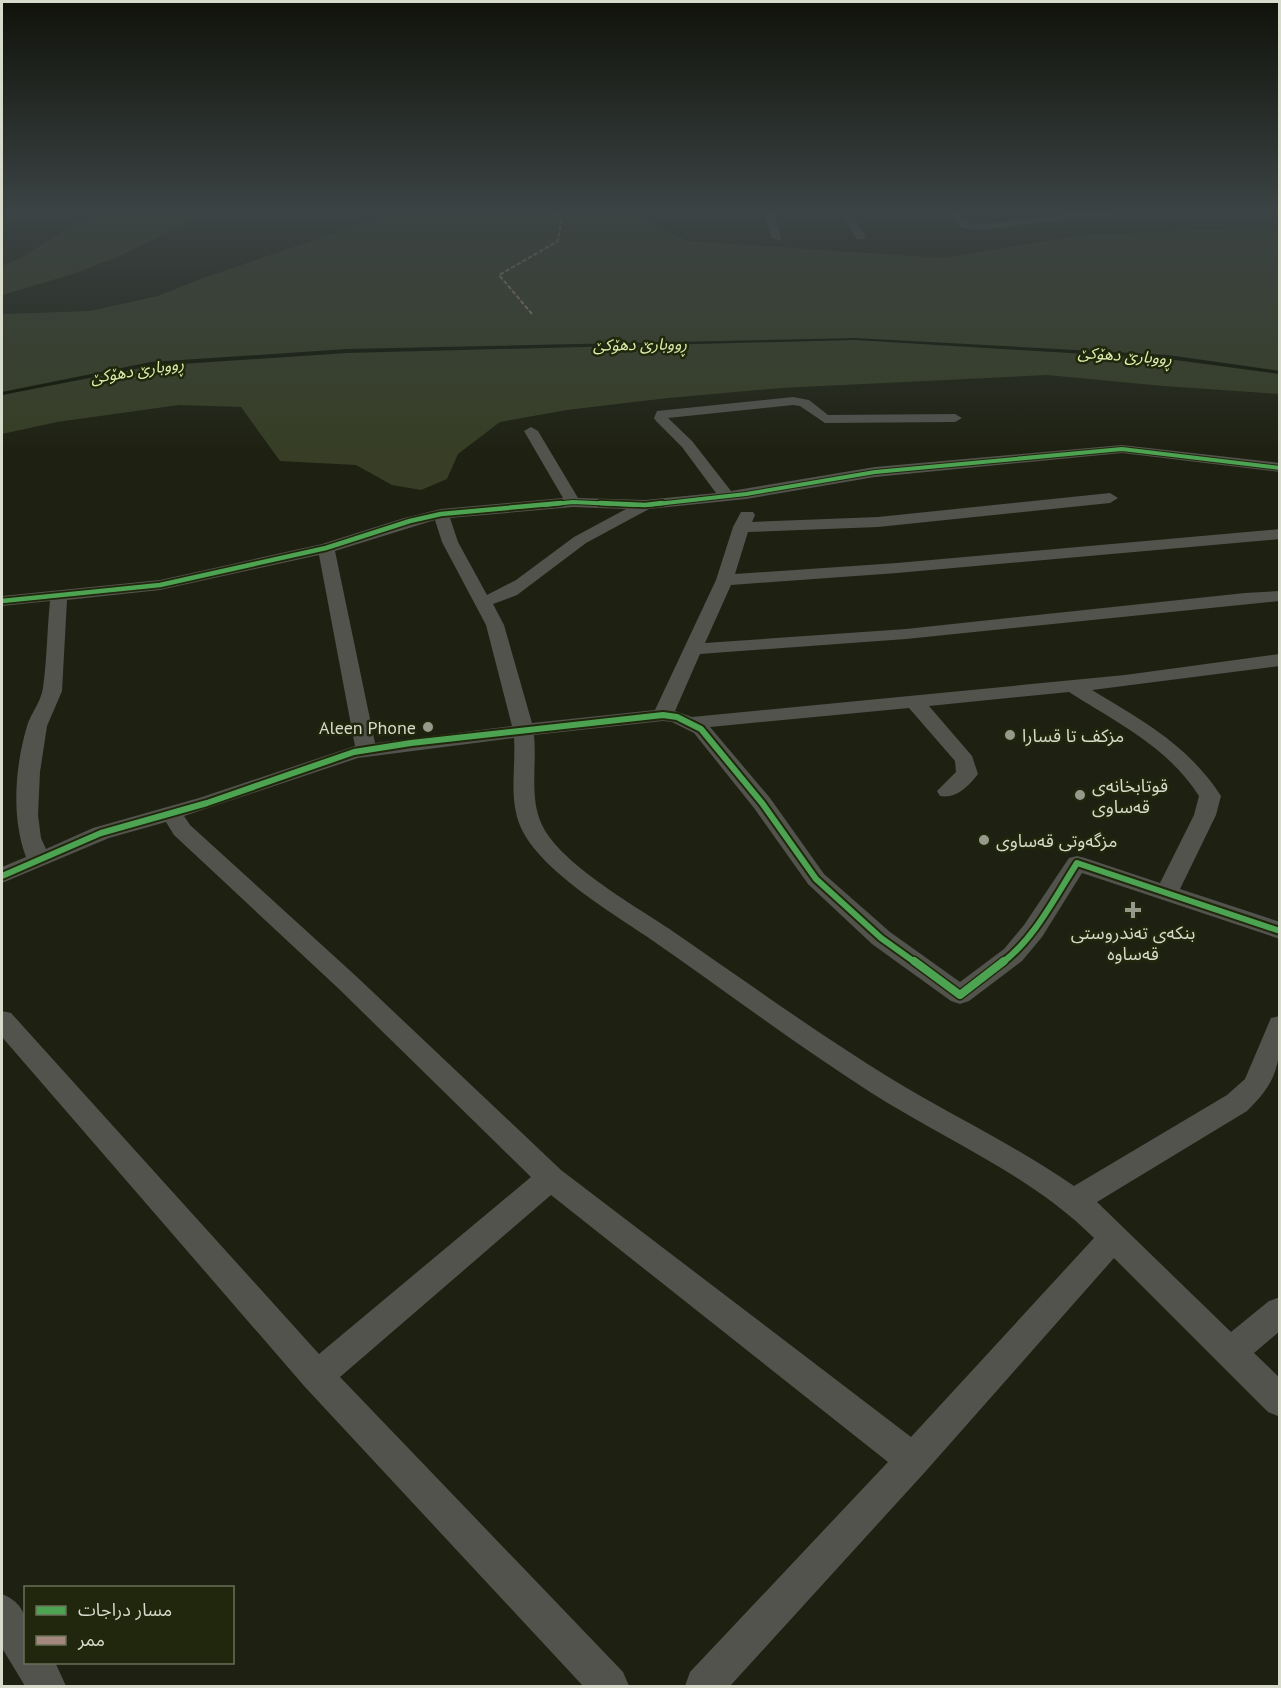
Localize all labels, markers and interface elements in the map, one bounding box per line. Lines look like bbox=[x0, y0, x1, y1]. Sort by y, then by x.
water label: ڕووبارێ دهۆكێ bbox=[593, 333, 687, 359]
water label: ڕووبارێ دهۆكێ bbox=[1077, 342, 1173, 373]
water label: ڕووبارێ دهۆكێ bbox=[89, 353, 186, 392]
place label: Aleen Phone bbox=[319, 716, 416, 739]
marker: Aleen Phone bbox=[421, 720, 435, 734]
place label: مزكف تا قسارا bbox=[1022, 724, 1124, 747]
marker: مزكف تا قسارا bbox=[1003, 728, 1017, 742]
place label: قوتابخانەی قەساوی bbox=[1092, 774, 1168, 818]
marker: قوتابخانەی قەساوی bbox=[1073, 788, 1087, 802]
place label: مزگەوتی قەساوی bbox=[996, 829, 1117, 852]
marker: مزگەوتی قەساوی bbox=[977, 833, 991, 847]
marker: بنکەی تەندروستی قەساوە bbox=[1124, 901, 1142, 919]
place label: بنکەی تەندروستی قەساوە bbox=[1071, 921, 1195, 965]
legend bbox=[24, 1586, 234, 1664]
text: مسار دراجات bbox=[78, 1598, 172, 1621]
text: ممر bbox=[77, 1628, 105, 1651]

